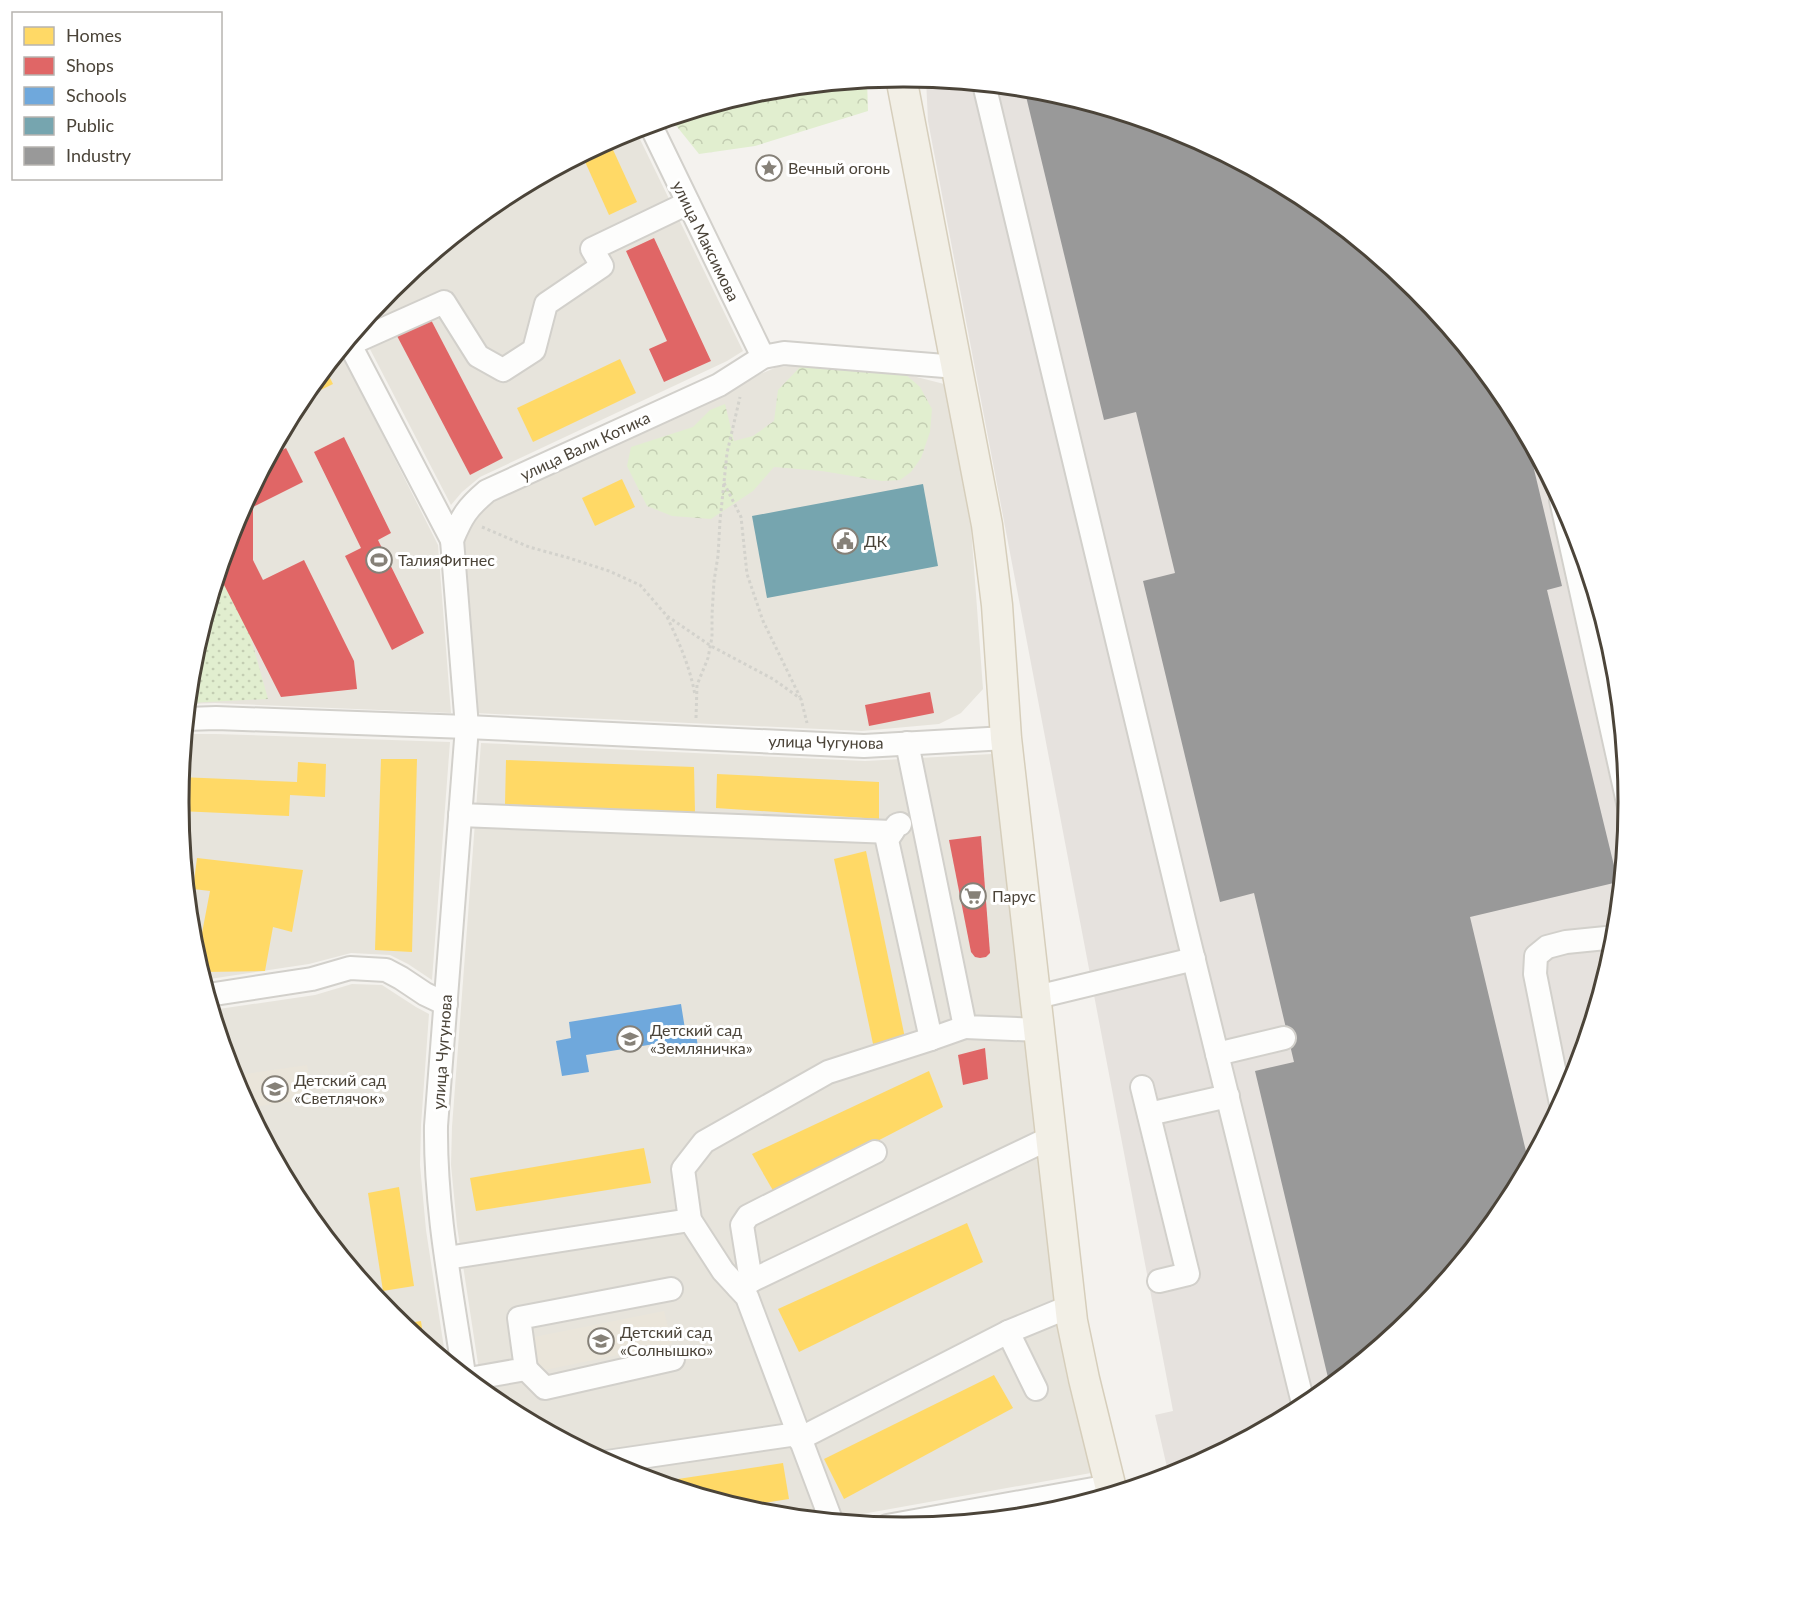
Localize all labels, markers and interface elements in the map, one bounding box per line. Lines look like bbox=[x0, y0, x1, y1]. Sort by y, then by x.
legend bbox=[12, 12, 222, 180]
text: Homes bbox=[66, 24, 122, 46]
text: Shops bbox=[66, 54, 114, 76]
text: Schools bbox=[66, 84, 127, 106]
text: Public bbox=[66, 114, 114, 136]
text: Industry bbox=[66, 144, 132, 166]
place icon: Вечный огонь bbox=[754, 153, 784, 183]
place label: Вечный огонь bbox=[788, 158, 890, 177]
street label: улица Максимова bbox=[669, 178, 744, 304]
street label: улица Вали Котика bbox=[517, 407, 653, 484]
public building icon: ДК bbox=[830, 526, 860, 556]
place label: ДК bbox=[864, 531, 888, 550]
sports icon: ТалияФитнес bbox=[364, 545, 394, 575]
place label: ТалияФитнес bbox=[398, 550, 495, 569]
street label: улица Чугунова bbox=[768, 731, 884, 752]
supermarket icon: Парус bbox=[958, 881, 988, 911]
place label: Парус bbox=[992, 886, 1036, 905]
street label: улица Чугунова bbox=[428, 994, 455, 1110]
place label: Детский сад «Земляничка» bbox=[650, 1020, 753, 1057]
school or university icon: Детский сад «Земляничка» bbox=[615, 1024, 645, 1054]
place label: Детский сад «Светлячок» bbox=[294, 1070, 386, 1107]
school or university icon: Детский сад «Светлячок» bbox=[260, 1074, 290, 1104]
place label: Детский сад «Солнышко» bbox=[620, 1322, 713, 1359]
school or university icon: Детский сад «Солнышко» bbox=[586, 1326, 616, 1356]

